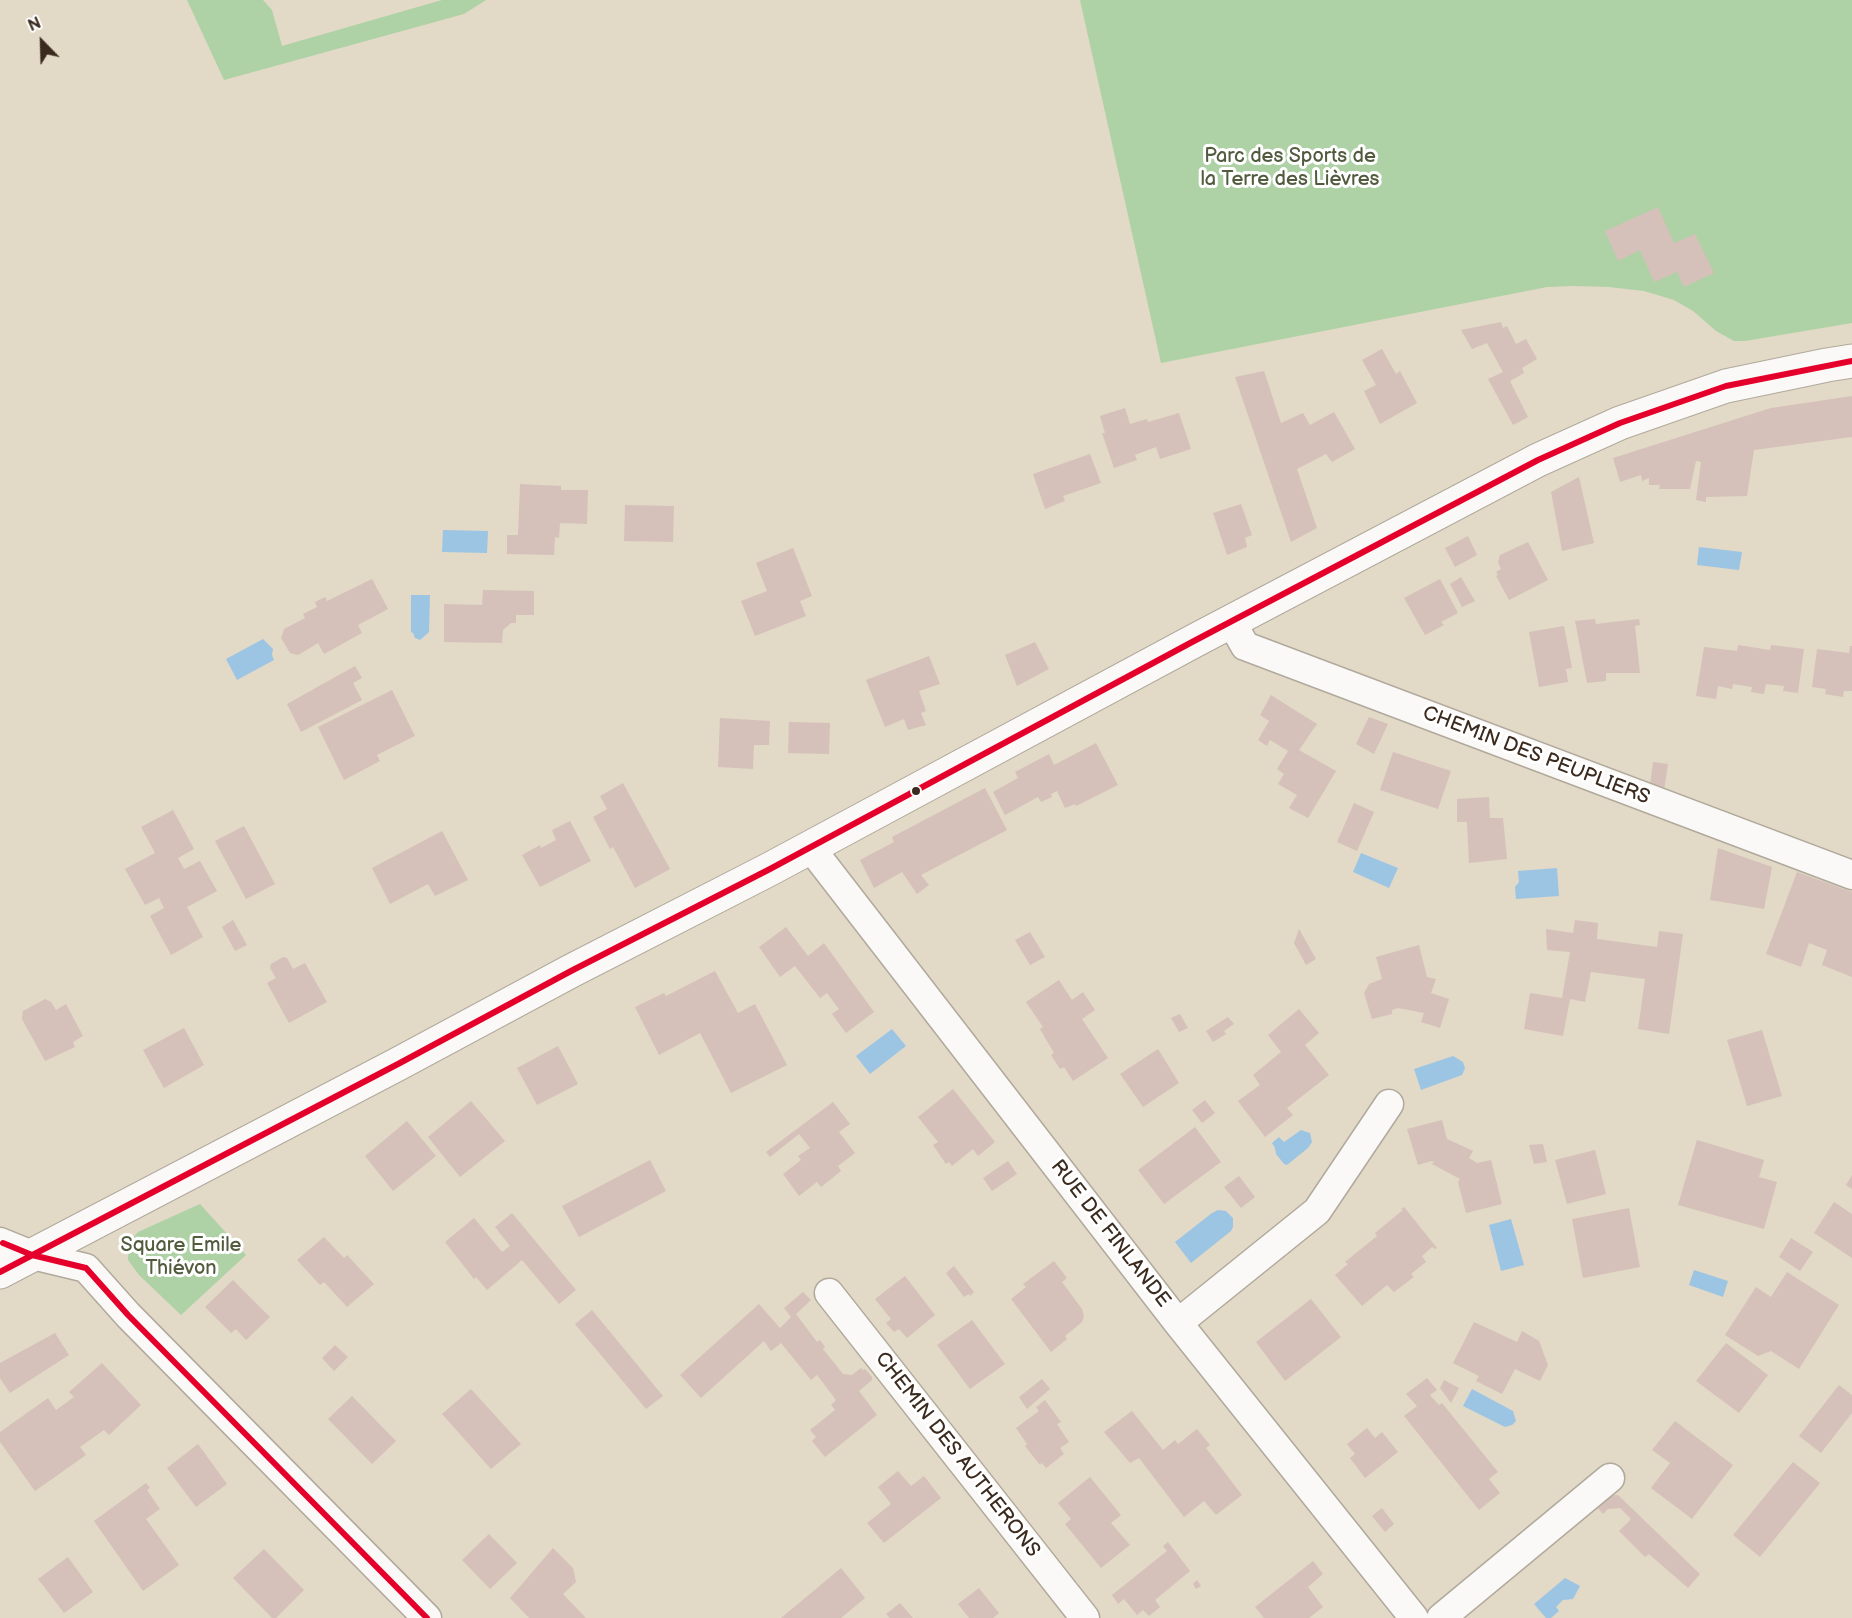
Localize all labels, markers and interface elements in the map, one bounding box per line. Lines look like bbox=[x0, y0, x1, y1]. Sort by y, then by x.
north arrow bbox=[12, 12, 72, 72]
text: N bbox=[26, 14, 44, 36]
park label: Parc des Sports de la Terre des Lièvres bbox=[1200, 145, 1380, 192]
street label: CHEMIN DES PEUPLIERS bbox=[1419, 702, 1653, 810]
unlabelled marker bbox=[910, 785, 922, 797]
street label: RUE DE FINLANDE bbox=[1045, 1156, 1175, 1312]
park label: Square Emile Thiévon bbox=[121, 1234, 241, 1281]
street label: CHEMIN DES AUTHERONS bbox=[869, 1348, 1045, 1562]

